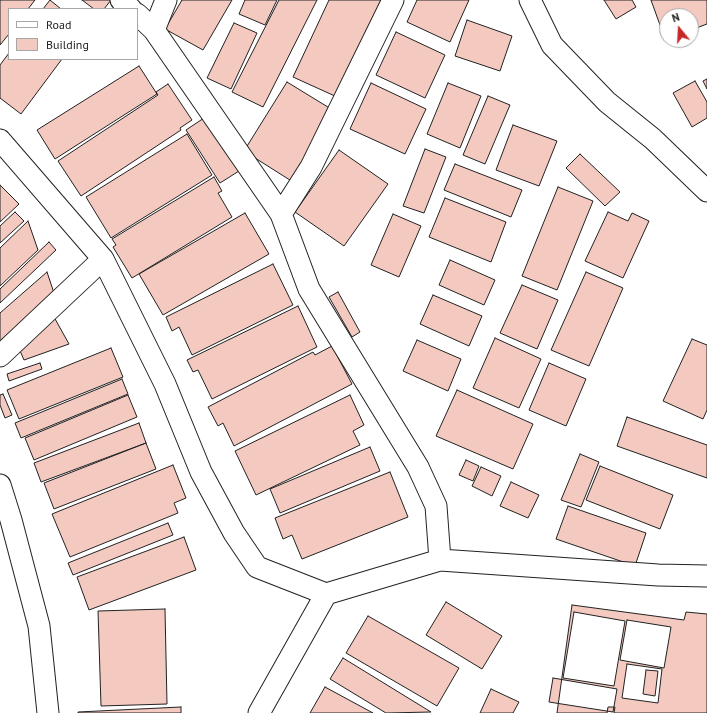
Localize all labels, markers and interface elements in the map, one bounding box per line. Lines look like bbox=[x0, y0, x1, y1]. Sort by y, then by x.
legend bbox=[8, 8, 138, 60]
north arrow bbox=[659, 8, 699, 48]
text: N bbox=[670, 10, 681, 25]
text: Road bbox=[46, 17, 71, 32]
text: Building bbox=[46, 37, 89, 52]

